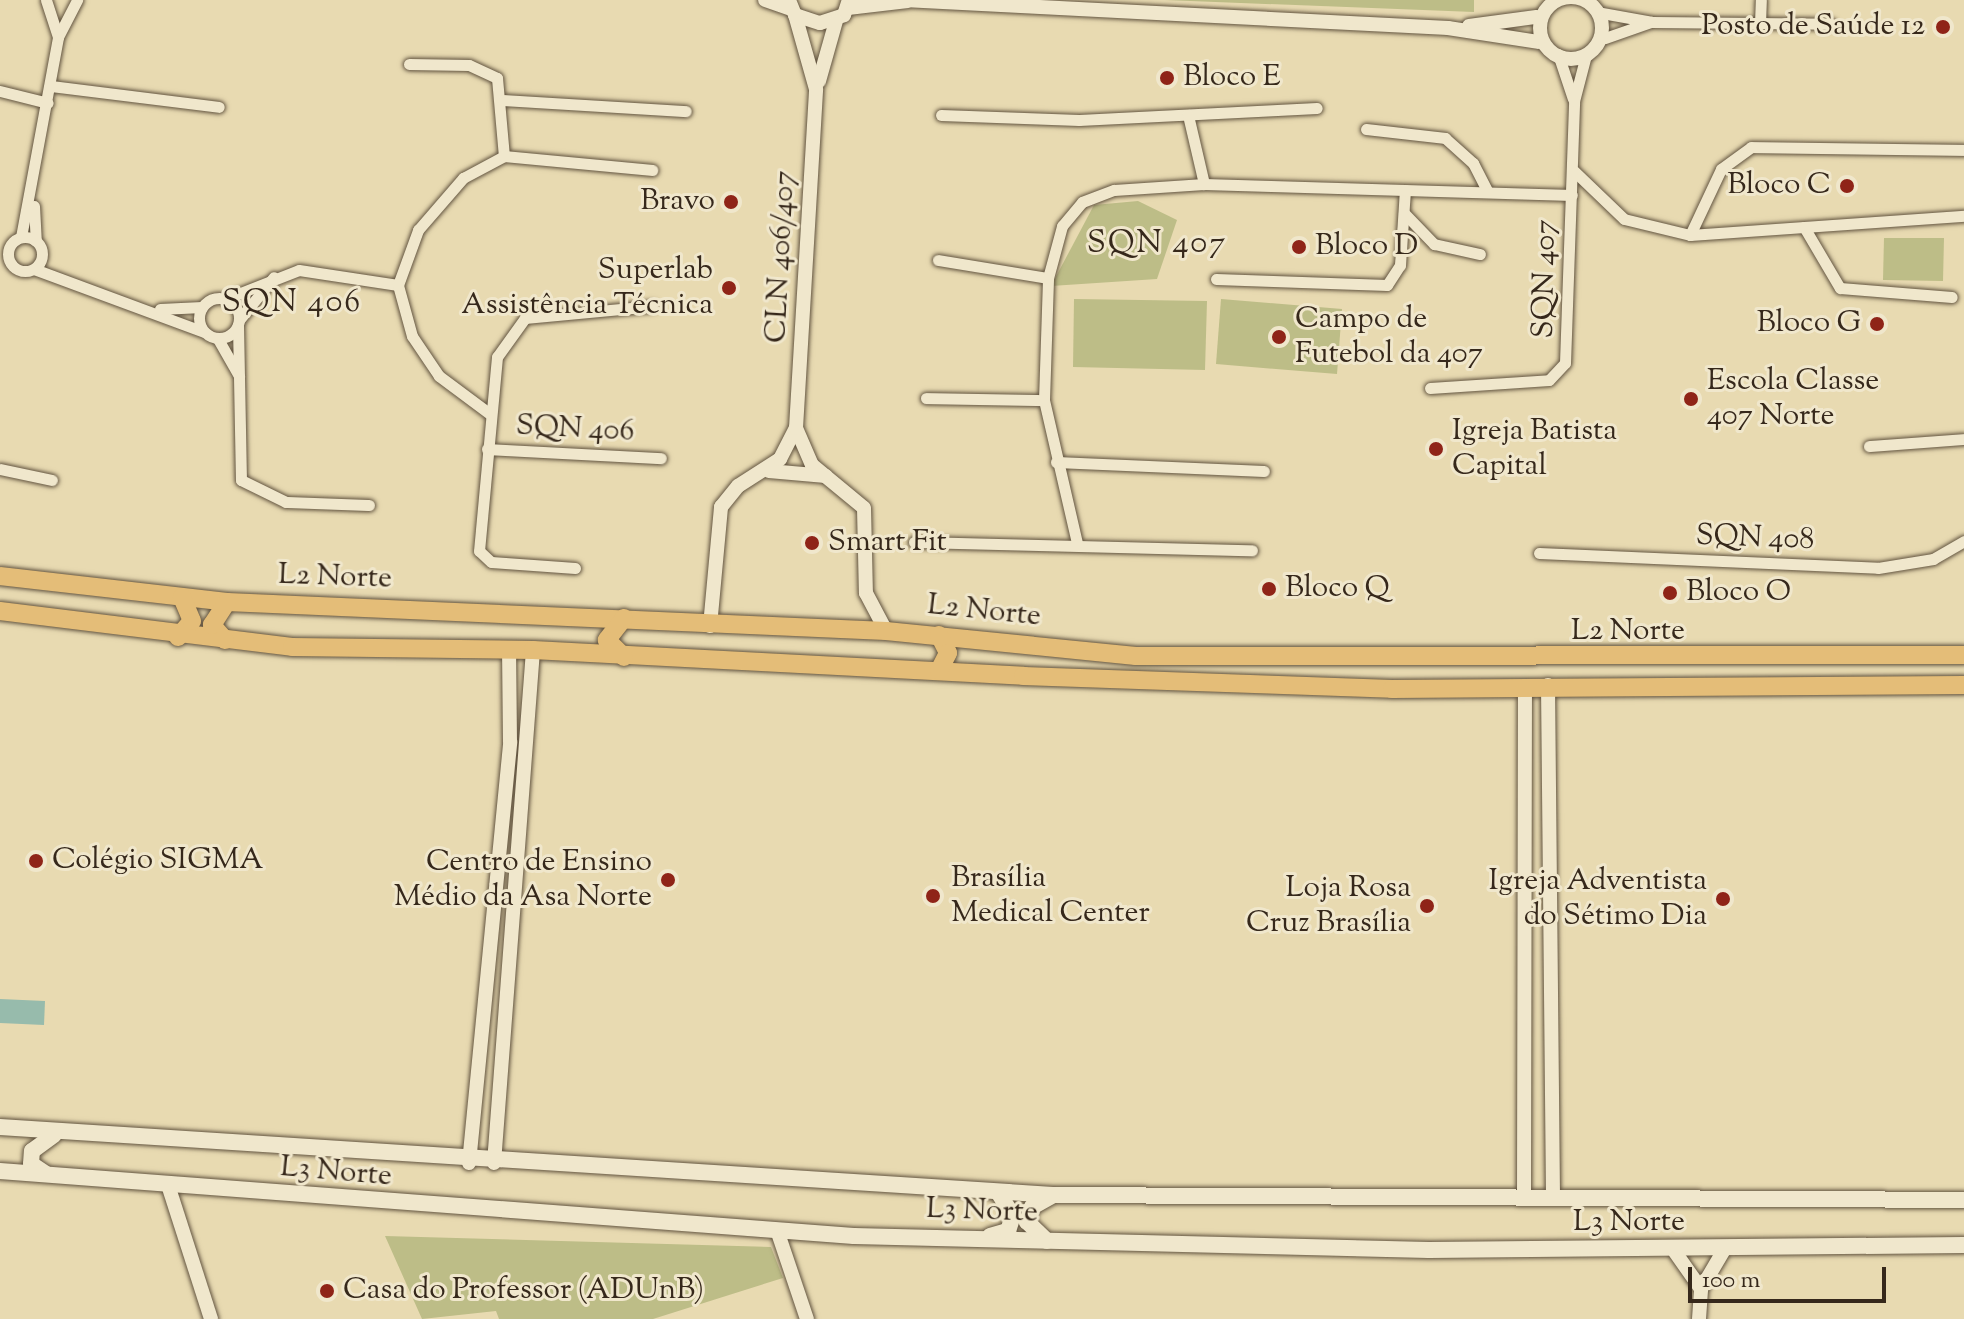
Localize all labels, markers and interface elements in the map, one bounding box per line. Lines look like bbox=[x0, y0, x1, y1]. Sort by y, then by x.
place label: Posto de Saúde 12 bbox=[1701, 9, 1925, 45]
marker: Posto de Saúde 12 bbox=[1932, 16, 1954, 38]
place label: Bloco E bbox=[1183, 60, 1281, 96]
marker: Bloco E bbox=[1158, 69, 1176, 87]
place label: Bloco C bbox=[1727, 168, 1831, 204]
street label: CLN 406/407 bbox=[760, 170, 804, 344]
marker: Bloco C bbox=[1838, 177, 1856, 195]
place label: Bravo bbox=[640, 184, 715, 220]
marker: Bravo bbox=[722, 193, 740, 211]
street label: SQN 407 bbox=[1527, 219, 1565, 339]
district label: SQN 407 bbox=[1087, 225, 1227, 263]
place label: Bloco D bbox=[1315, 229, 1418, 265]
marker: Bloco D bbox=[1290, 238, 1308, 256]
place label: Superlab Assistência Técnica bbox=[461, 253, 713, 324]
marker: Superlab Assistência Técnica bbox=[720, 279, 738, 297]
district label: SQN 406 bbox=[222, 284, 362, 322]
place label: Campo de Futebol da 407 bbox=[1295, 302, 1483, 372]
place label: Bloco G bbox=[1757, 306, 1861, 342]
marker: Bloco G bbox=[1868, 315, 1886, 333]
marker: Campo de Futebol da 407 bbox=[1270, 328, 1288, 346]
place label: Escola Classe 407 Norte bbox=[1707, 364, 1879, 434]
marker: Escola Classe 407 Norte bbox=[1682, 390, 1700, 408]
street label: SQN 406 bbox=[515, 409, 635, 451]
place label: Igreja Batista Capital bbox=[1452, 414, 1617, 484]
marker: Igreja Batista Capital bbox=[1427, 440, 1445, 458]
street label: SQN 408 bbox=[1695, 519, 1815, 559]
place label: Smart Fit bbox=[828, 525, 947, 561]
marker: Smart Fit bbox=[803, 534, 821, 552]
street label: L2 Norte bbox=[277, 558, 393, 598]
place label: Bloco Q bbox=[1285, 571, 1390, 607]
place label: Bloco O bbox=[1686, 575, 1791, 611]
marker: Bloco Q bbox=[1260, 580, 1278, 598]
marker: Bloco O bbox=[1661, 584, 1679, 602]
street label: L2 Norte bbox=[925, 588, 1043, 636]
street label: L2 Norte bbox=[1571, 614, 1685, 650]
place label: Colégio SIGMA bbox=[52, 843, 264, 879]
place label: Centro de Ensino Médio da Asa Norte bbox=[394, 845, 652, 916]
marker: Colégio SIGMA bbox=[27, 852, 45, 870]
place label: Brasília Medical Center bbox=[951, 861, 1150, 932]
place label: Igreja Adventista do Sétimo Dia bbox=[1489, 864, 1707, 934]
marker: Centro de Ensino Médio da Asa Norte bbox=[659, 871, 677, 889]
place label: Loja Rosa Cruz Brasília bbox=[1246, 871, 1411, 942]
marker: Brasília Medical Center bbox=[922, 885, 944, 907]
marker: Igreja Adventista do Sétimo Dia bbox=[1714, 890, 1732, 908]
marker: Loja Rosa Cruz Brasília bbox=[1418, 897, 1436, 915]
street label: L3 Norte bbox=[279, 1150, 393, 1196]
street label: L3 Norte bbox=[925, 1192, 1039, 1232]
street label: L3 Norte bbox=[1573, 1205, 1685, 1241]
scale bar bbox=[1692, 1251, 1890, 1301]
text: 100 m bbox=[1702, 1264, 1760, 1298]
place label: Casa do Professor (ADUnB) bbox=[343, 1273, 704, 1309]
marker: Casa do Professor (ADUnB) bbox=[318, 1282, 336, 1300]

